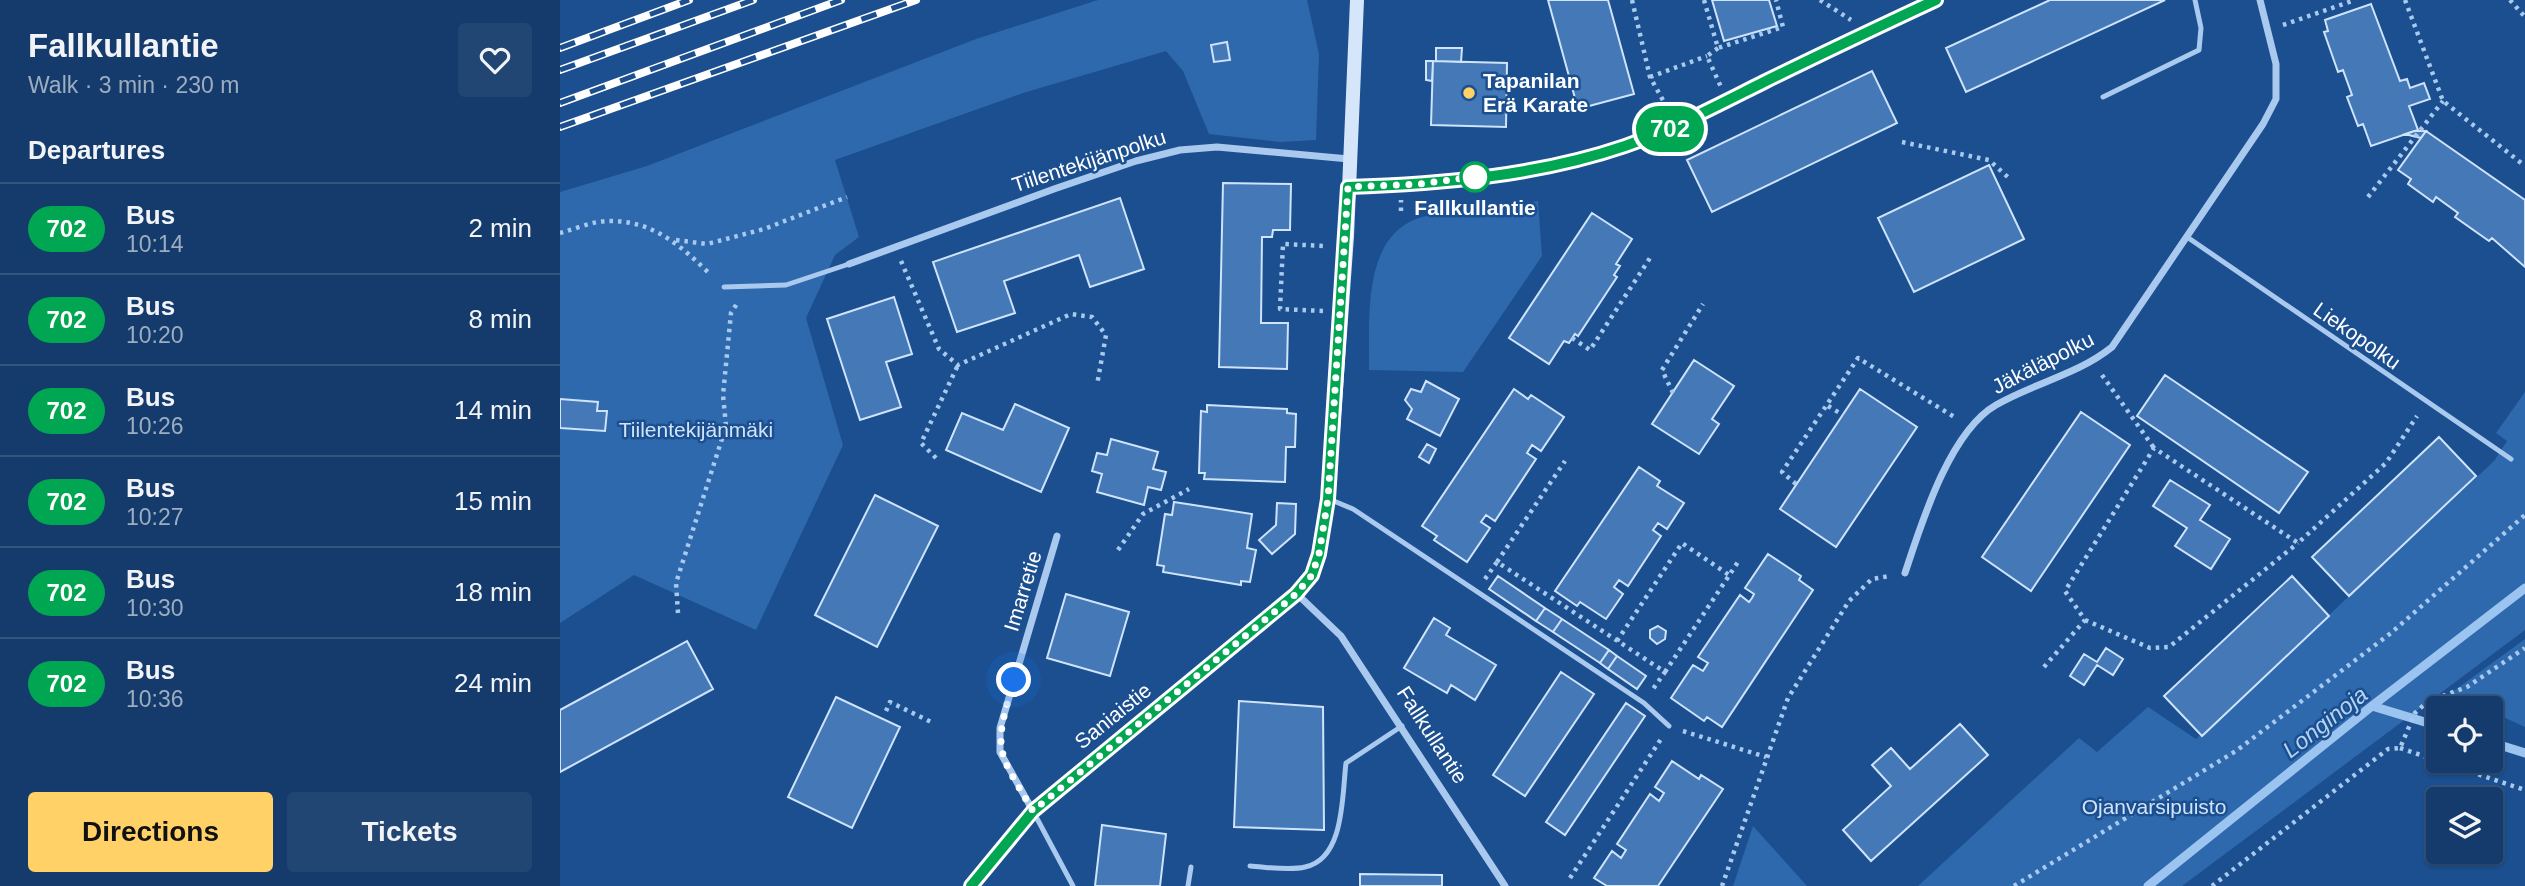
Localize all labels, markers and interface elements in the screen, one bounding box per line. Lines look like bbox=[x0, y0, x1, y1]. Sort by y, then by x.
button: heart bbox=[458, 23, 532, 97]
text: Fallkullantie bbox=[28, 27, 219, 64]
place label: Tapanilan Erä Karate bbox=[1483, 69, 1588, 116]
text: Walk · 3 min · 230 m bbox=[28, 72, 239, 98]
marker: Tapanilan Erä Karate bbox=[1461, 85, 1477, 101]
line badge: 702 bbox=[1630, 106, 1710, 152]
text: 702 bbox=[1650, 115, 1690, 142]
street label: Tiilentekijänpolku bbox=[1009, 125, 1169, 196]
text: Departures bbox=[28, 135, 165, 165]
marker: Fallkullantie bbox=[1460, 162, 1490, 192]
place label: Fallkullantie bbox=[1414, 196, 1536, 219]
text: Bus bbox=[126, 200, 175, 230]
text: 2 min bbox=[468, 213, 532, 243]
text: 702 bbox=[46, 215, 87, 242]
text: 10:14 bbox=[126, 231, 184, 257]
text: Bus bbox=[126, 291, 175, 321]
street label: Liekopolku bbox=[2310, 297, 2405, 374]
text: 8 min bbox=[468, 304, 532, 334]
text: 702 bbox=[46, 306, 87, 333]
text: 10:20 bbox=[126, 322, 184, 348]
street label: Jäkäläpolku bbox=[1988, 327, 2097, 398]
text: Bus bbox=[126, 382, 175, 412]
text: 14 min bbox=[454, 395, 532, 425]
text: 702 bbox=[46, 397, 87, 424]
text: 10:26 bbox=[126, 413, 184, 439]
park label: Tiilentekijänmäki bbox=[619, 418, 773, 441]
text: Bus bbox=[126, 473, 175, 503]
text: 15 min bbox=[454, 486, 532, 516]
text: 702 bbox=[46, 488, 87, 515]
text: 10:27 bbox=[126, 504, 184, 530]
street label: Imarretie bbox=[999, 548, 1046, 634]
text: Bus bbox=[126, 564, 175, 594]
text: 18 min bbox=[454, 577, 532, 607]
text: 702 bbox=[46, 579, 87, 606]
text: 10:30 bbox=[126, 595, 184, 621]
text: Bus bbox=[126, 655, 175, 685]
your location bbox=[996, 662, 1031, 697]
text: 24 min bbox=[454, 668, 532, 698]
text: 702 bbox=[46, 670, 87, 697]
street label: Saniaistie bbox=[1070, 678, 1155, 753]
water label: Longinoja bbox=[2278, 681, 2372, 763]
street label: Fallkullantie bbox=[1393, 682, 1472, 787]
text: 10:36 bbox=[126, 686, 184, 712]
map controls bbox=[2426, 696, 2503, 864]
button: locate bbox=[2426, 696, 2503, 773]
button: layers bbox=[2426, 787, 2503, 864]
button: Directions bbox=[28, 792, 273, 872]
button: Tickets bbox=[287, 792, 532, 872]
park label: Ojanvarsipuisto bbox=[2082, 795, 2226, 818]

